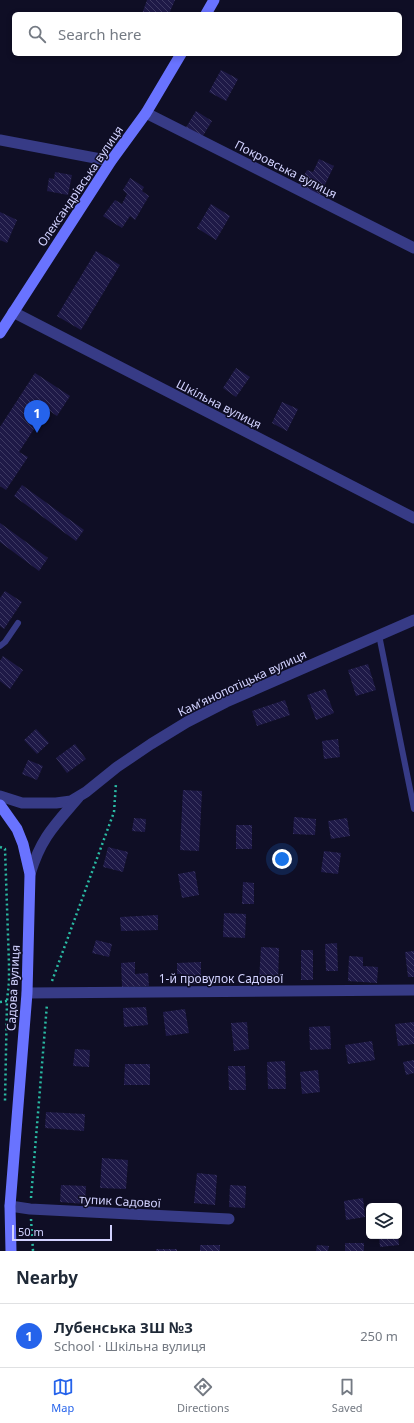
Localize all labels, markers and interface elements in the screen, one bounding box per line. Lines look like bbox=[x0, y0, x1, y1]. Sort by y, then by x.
search box bbox=[12, 12, 402, 56]
icon: search bbox=[26, 23, 48, 45]
text: Search here bbox=[58, 24, 141, 44]
street label: Олександрівська вулиця bbox=[33, 122, 127, 250]
street label: Покровська вулиця bbox=[232, 136, 340, 202]
street label: Шкільна вулиця bbox=[173, 375, 265, 433]
pin: 1 bbox=[24, 400, 50, 433]
street label: Камʼянопотіцька вулиця bbox=[175, 646, 309, 720]
your location bbox=[272, 849, 292, 869]
street label: Садова вулиця bbox=[2, 944, 24, 1032]
street label: 1-й провулок Садової bbox=[159, 970, 283, 987]
street label: тупик Садової bbox=[79, 1190, 161, 1212]
map controls bbox=[366, 1203, 402, 1239]
button: layers bbox=[366, 1203, 402, 1239]
scale bar bbox=[12, 1223, 112, 1242]
text: 50 m bbox=[18, 1224, 44, 1239]
text: Nearby bbox=[16, 1266, 78, 1289]
text: Лубенська ЗШ №3 bbox=[54, 1317, 193, 1337]
text: 1 bbox=[25, 1327, 33, 1345]
text: 250 m bbox=[360, 1327, 398, 1345]
text: School · Шкільна вулиця bbox=[54, 1337, 206, 1355]
tab: Map bbox=[51, 1376, 74, 1415]
tab: Directions bbox=[177, 1376, 229, 1415]
tab: Saved bbox=[332, 1376, 363, 1415]

